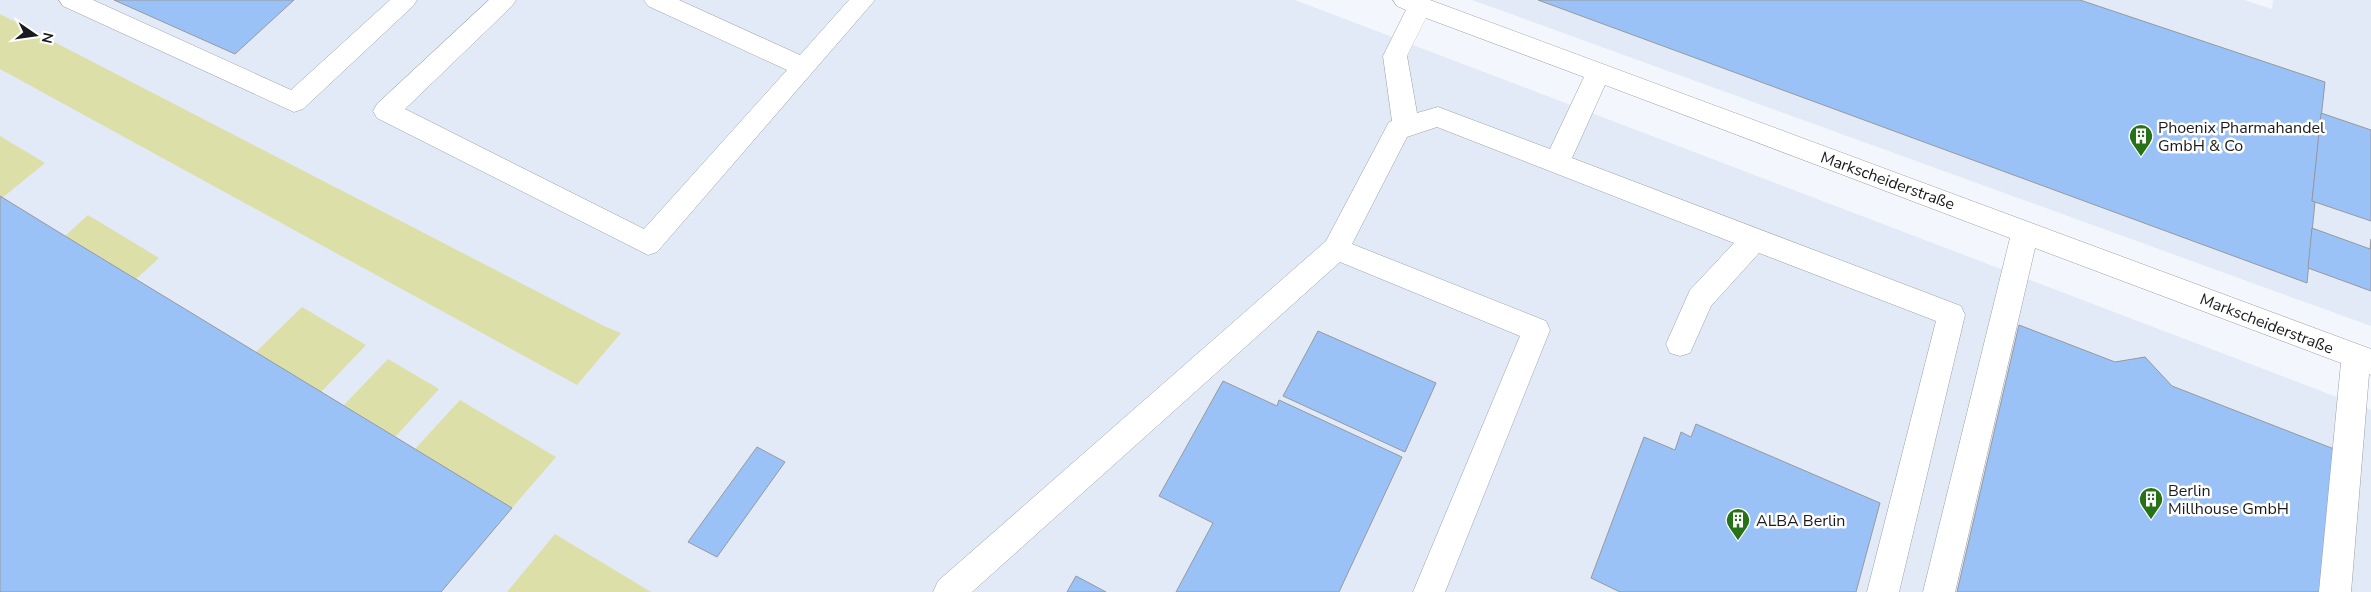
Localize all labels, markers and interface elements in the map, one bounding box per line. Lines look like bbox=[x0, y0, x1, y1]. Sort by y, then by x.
north arrow bbox=[10, 10, 60, 60]
text: N bbox=[37, 31, 58, 45]
place label: Phoenix Pharmahandel GmbH & Co bbox=[2158, 117, 2325, 157]
building icon: Phoenix Pharmahandel GmbH & Co bbox=[2128, 123, 2154, 157]
street label: Markscheiderstraße bbox=[1817, 146, 1958, 215]
street label: Markscheiderstraße bbox=[2197, 288, 2337, 360]
place label: Berlin Millhouse GmbH bbox=[2168, 480, 2289, 520]
building icon: Berlin Millhouse GmbH bbox=[2138, 486, 2164, 520]
building icon: ALBA Berlin bbox=[1725, 507, 1751, 541]
place label: ALBA Berlin bbox=[1756, 510, 1845, 532]

